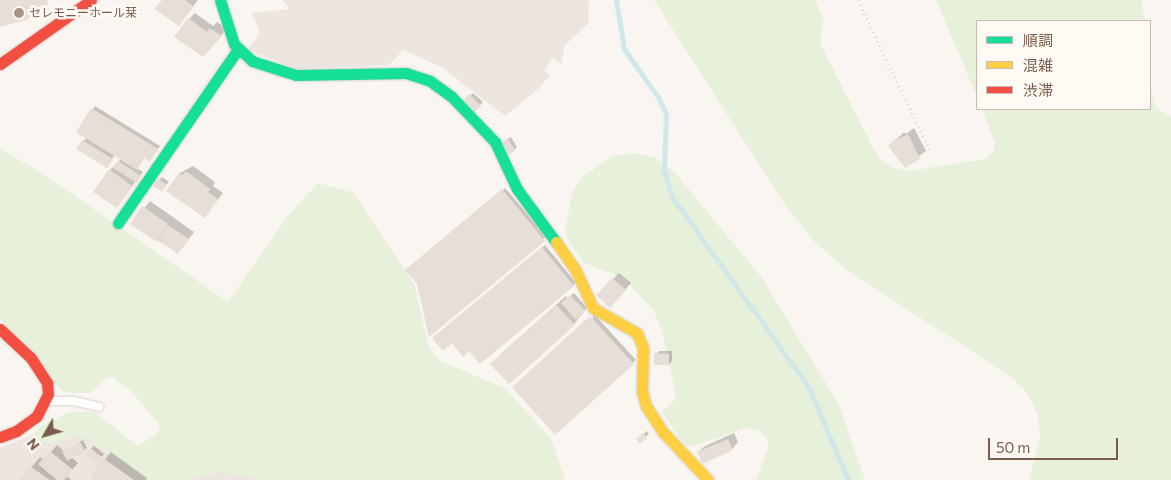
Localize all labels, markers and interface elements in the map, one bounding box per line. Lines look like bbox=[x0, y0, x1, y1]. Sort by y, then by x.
place label: セレモニーホール栞 bbox=[29, 6, 137, 20]
marker: セレモニーホール栞 bbox=[13, 7, 25, 19]
legend bbox=[976, 20, 1151, 110]
text: 順調 bbox=[1023, 31, 1053, 49]
text: 混雑 bbox=[1023, 56, 1053, 74]
text: 渋滞 bbox=[1023, 81, 1053, 99]
north arrow bbox=[20, 410, 70, 460]
scale bar bbox=[991, 428, 1121, 460]
text: N bbox=[23, 435, 43, 454]
text: 50 m bbox=[996, 438, 1030, 456]

